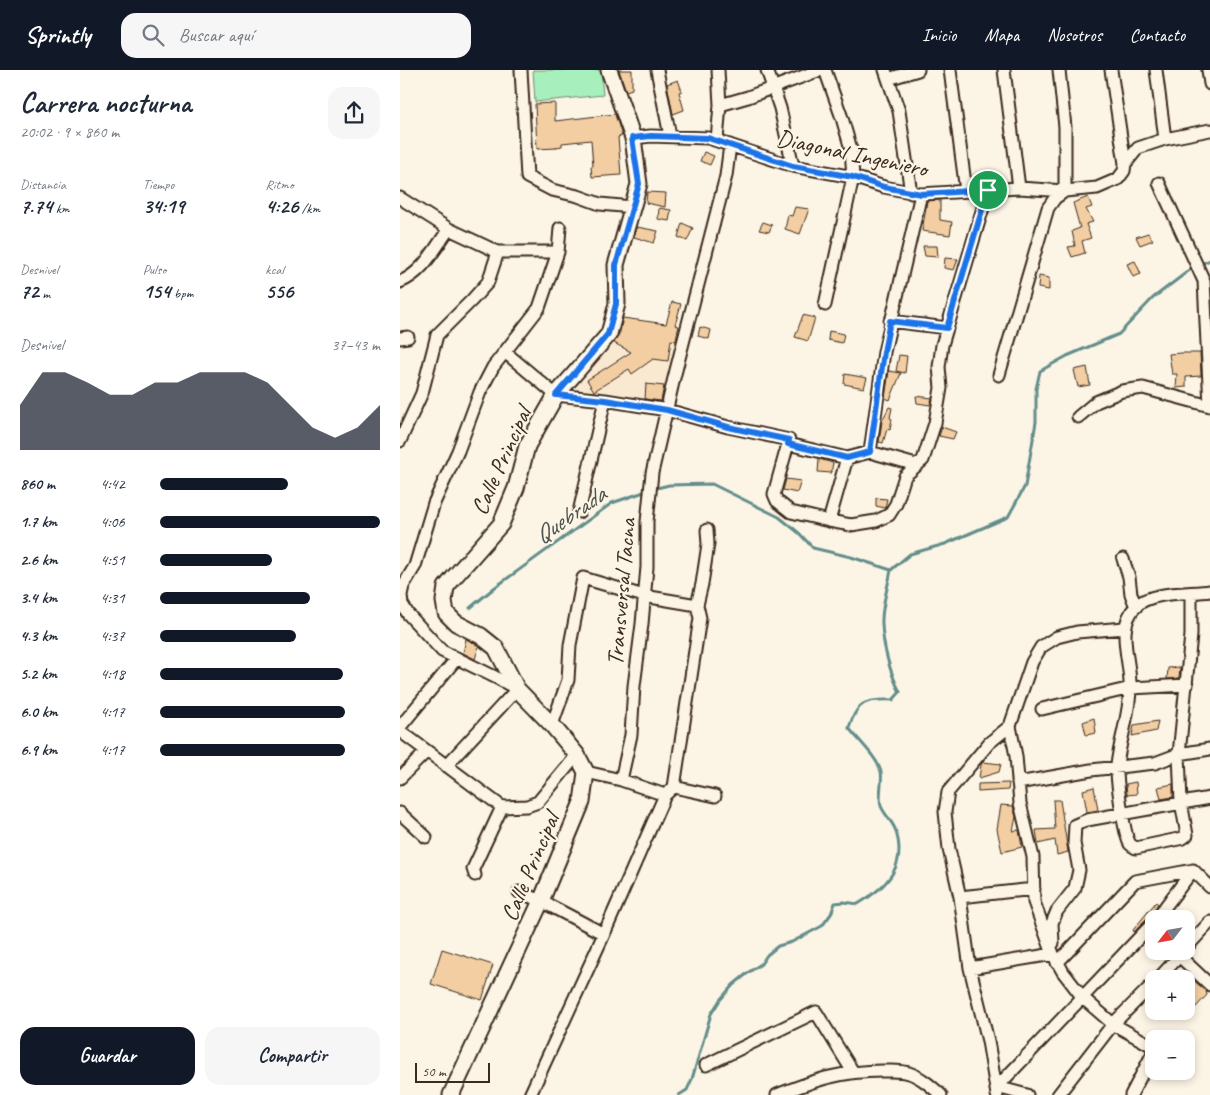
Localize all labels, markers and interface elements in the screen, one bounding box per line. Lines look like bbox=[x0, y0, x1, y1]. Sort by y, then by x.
search box bbox=[121, 13, 471, 58]
text: Sprintly bbox=[25, 20, 91, 50]
icon: search bbox=[139, 21, 167, 49]
text: Buscar aquí bbox=[179, 23, 253, 47]
text: Inicio bbox=[922, 24, 956, 46]
text: Mapa bbox=[984, 24, 1019, 46]
text: Nosotros bbox=[1047, 24, 1102, 46]
text: Contacto bbox=[1130, 24, 1185, 46]
text: Carrera nocturna bbox=[20, 85, 191, 120]
button: share bbox=[328, 87, 380, 139]
text: 20:02 · 9 × 860 m bbox=[20, 122, 119, 142]
street label: Diagonal Ingeniero bbox=[774, 122, 932, 184]
pin bbox=[967, 169, 1009, 211]
text: Distancia bbox=[20, 176, 66, 193]
text: Tiempo bbox=[143, 176, 174, 193]
text: Ritmo bbox=[265, 176, 294, 193]
icon: arrive bbox=[974, 176, 1002, 204]
text: 7.74 bbox=[20, 193, 52, 219]
text: 34:19 bbox=[143, 193, 184, 219]
text: 4:26 bbox=[265, 193, 298, 219]
text: km bbox=[52, 200, 69, 217]
text: /km bbox=[298, 200, 320, 217]
text: Desnivel bbox=[20, 261, 58, 278]
text: Pulso bbox=[143, 261, 166, 278]
text: kcal bbox=[265, 261, 284, 278]
text: 72 bbox=[20, 278, 39, 304]
text: 154 bbox=[143, 278, 171, 304]
text: 556 bbox=[265, 278, 293, 304]
text: m bbox=[39, 285, 50, 302]
text: bpm bbox=[171, 285, 193, 302]
text: Desnivel bbox=[20, 335, 63, 355]
text: 37–43 m bbox=[331, 335, 380, 355]
street label: Calle Principal bbox=[464, 399, 540, 519]
text: 860 m bbox=[20, 474, 55, 494]
text: 4:42 bbox=[100, 474, 125, 494]
water label: Quebrada bbox=[528, 478, 614, 551]
text: 1.7 km bbox=[20, 512, 57, 532]
text: 4:06 bbox=[100, 512, 125, 532]
street label: Transversal Tacna bbox=[600, 516, 642, 667]
text: 2.6 km bbox=[20, 550, 58, 570]
text: 4:51 bbox=[100, 550, 125, 570]
text: 3.4 km bbox=[20, 588, 57, 608]
text: 4:31 bbox=[100, 588, 125, 608]
text: 4.3 km bbox=[20, 626, 57, 646]
text: 4:37 bbox=[100, 626, 125, 646]
text: 5.2 km bbox=[20, 664, 57, 684]
text: 4:18 bbox=[100, 664, 125, 684]
text: 6.0 km bbox=[20, 702, 58, 722]
text: 4:17 bbox=[100, 702, 125, 722]
text: 6.9 km bbox=[20, 740, 57, 760]
text: 4:17 bbox=[100, 740, 125, 760]
street label: Calle Principal bbox=[494, 805, 568, 925]
north arrow bbox=[1145, 910, 1195, 960]
map controls bbox=[1145, 910, 1195, 1080]
button: + bbox=[1145, 970, 1195, 1020]
button: Guardar bbox=[20, 1027, 195, 1085]
button: Compartir bbox=[205, 1027, 380, 1085]
button: − bbox=[1145, 1030, 1195, 1080]
scale bar bbox=[415, 1060, 490, 1083]
text: 50 m bbox=[422, 1063, 446, 1080]

